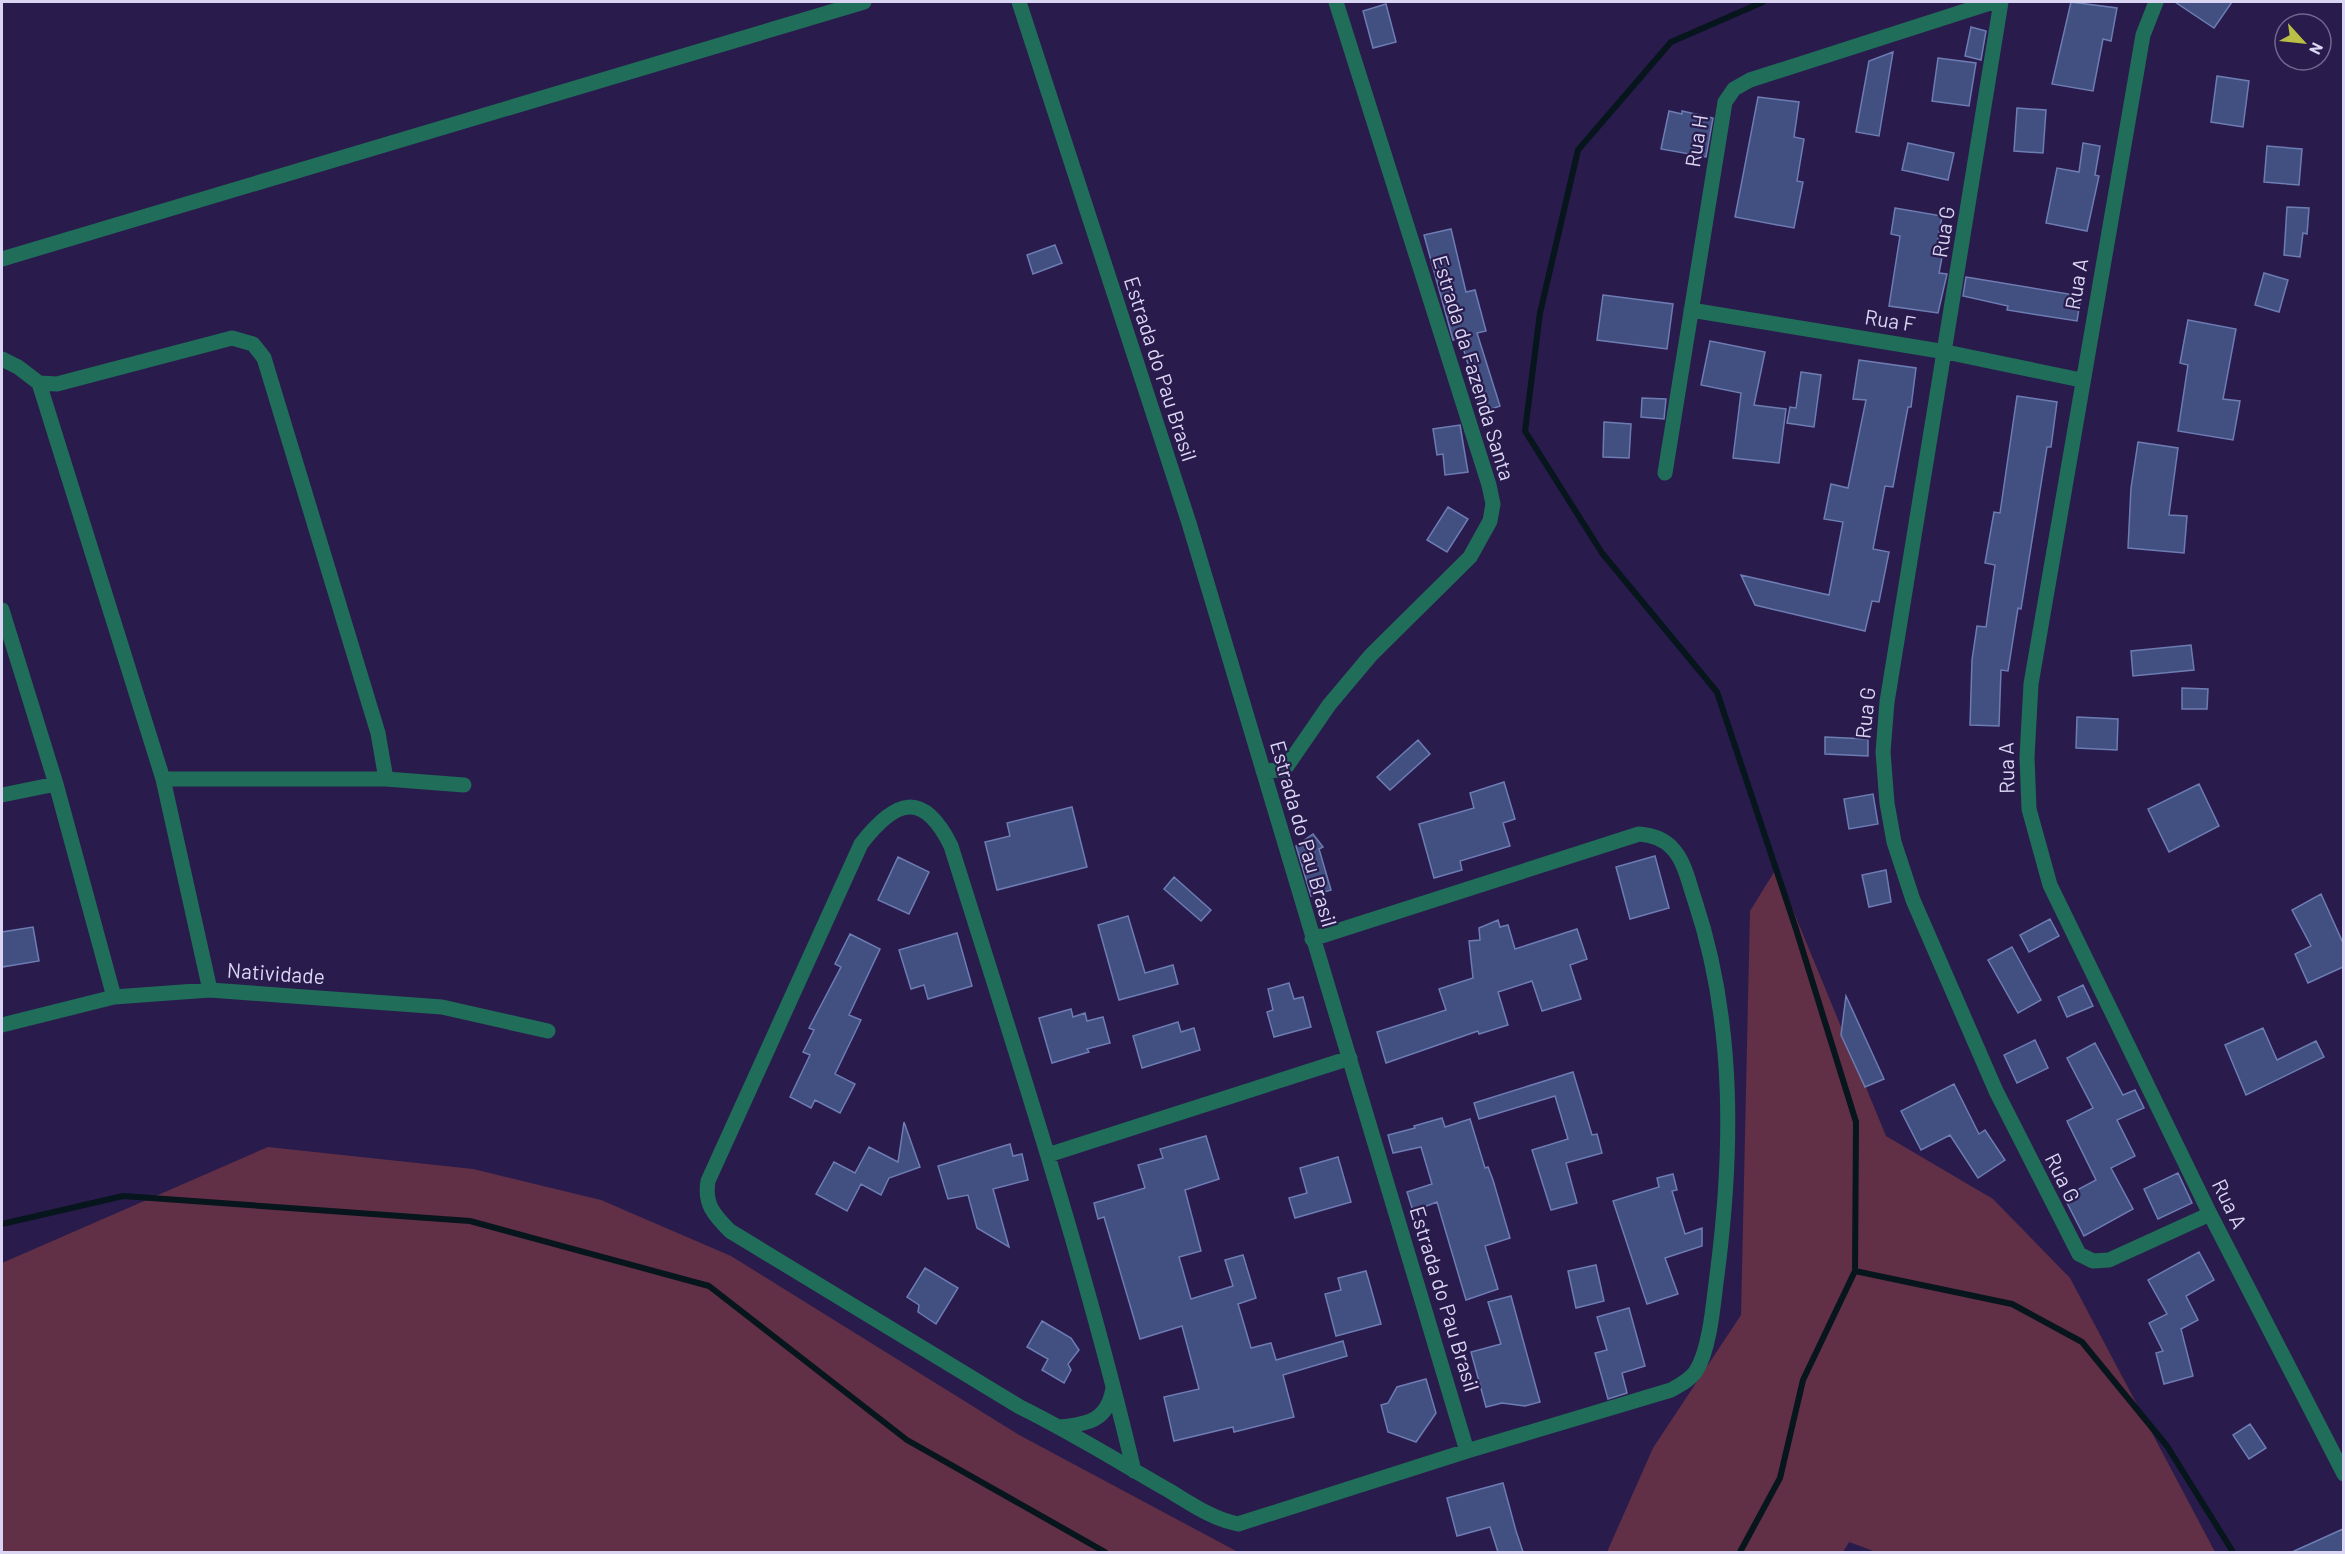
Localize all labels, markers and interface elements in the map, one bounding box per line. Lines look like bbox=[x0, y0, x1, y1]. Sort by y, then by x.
north arrow bbox=[2273, 12, 2333, 72]
text: N bbox=[2306, 40, 2328, 58]
street label: Rua H bbox=[1679, 113, 1712, 169]
street label: Rua G bbox=[1926, 204, 1959, 259]
street label: Estrada da Fazenda Santa bbox=[1428, 252, 1521, 483]
street label: Rua A bbox=[2059, 256, 2092, 311]
street label: Estrada do Pau Brasil bbox=[1120, 273, 1203, 464]
street label: Rua F bbox=[1863, 303, 1917, 336]
street label: Rua G bbox=[1849, 686, 1880, 740]
street label: Estrada do Pau Brasil bbox=[1266, 738, 1343, 930]
street label: Rua A bbox=[1993, 742, 2018, 794]
street label: Natividade bbox=[226, 957, 326, 988]
street label: Rua G bbox=[2041, 1149, 2086, 1206]
street label: Rua A bbox=[2208, 1175, 2253, 1232]
street label: Estrada do Pau Brasil bbox=[1405, 1203, 1486, 1394]

